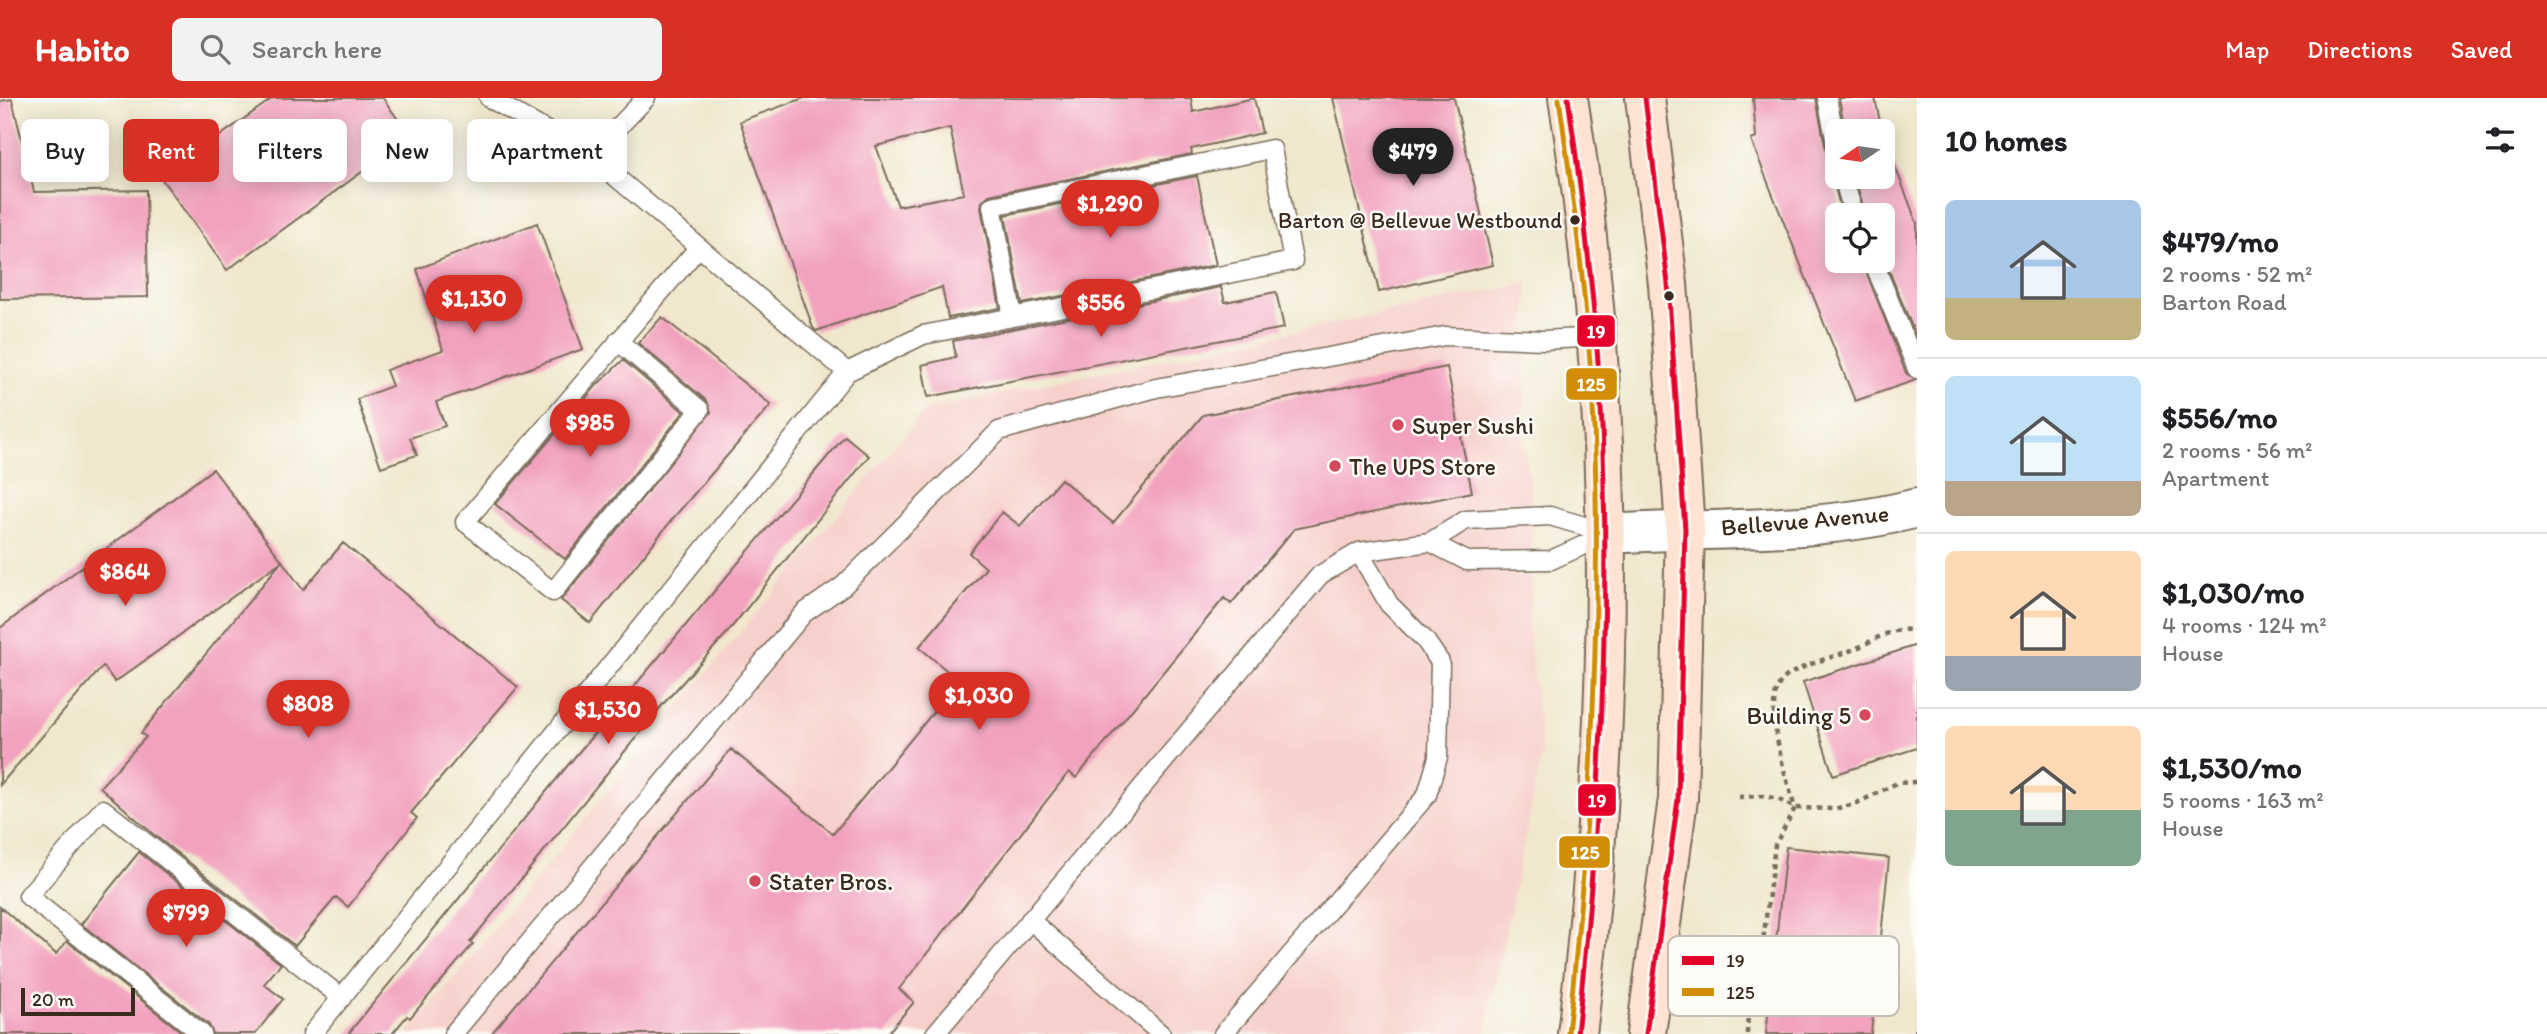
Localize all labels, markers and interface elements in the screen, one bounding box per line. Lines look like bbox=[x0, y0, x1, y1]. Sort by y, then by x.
search box bbox=[172, 18, 662, 81]
text: Habito bbox=[35, 30, 130, 69]
icon: search bbox=[196, 30, 234, 68]
text: Search here bbox=[252, 33, 382, 65]
text: Map bbox=[2225, 35, 2269, 64]
text: Directions bbox=[2307, 35, 2413, 64]
text: Saved bbox=[2451, 35, 2512, 64]
chip: Buy bbox=[21, 119, 109, 182]
chip: Rent bbox=[123, 119, 219, 182]
chip: Filters bbox=[233, 119, 347, 182]
chip: New bbox=[361, 119, 453, 182]
chip: Apartment bbox=[467, 119, 627, 182]
north arrow bbox=[1825, 119, 1895, 189]
map controls bbox=[1825, 119, 1895, 273]
icon: filters bbox=[2481, 121, 2519, 159]
text: 10 homes bbox=[1945, 122, 2068, 159]
pin: $479 bbox=[1372, 129, 1454, 188]
text: $479 bbox=[1389, 137, 1437, 165]
pin: $1,290 bbox=[1053, 180, 1167, 240]
text: $1,290 bbox=[1077, 189, 1143, 217]
button: locate bbox=[1825, 203, 1895, 273]
place label: Barton @ Bellevue Westbound bbox=[1278, 207, 1562, 234]
marker: Barton @ Bellevue Westbound bbox=[1568, 213, 1582, 227]
text: $479/mo bbox=[2162, 223, 2279, 260]
icon: home bbox=[2001, 228, 2085, 312]
text: 2 rooms · 52 m² bbox=[2162, 260, 2312, 288]
pin: $1,130 bbox=[417, 275, 531, 335]
pin: $556 bbox=[1060, 280, 1142, 339]
text: $1,130 bbox=[441, 284, 507, 312]
text: $556 bbox=[1077, 288, 1125, 316]
text: Barton Road bbox=[2162, 288, 2287, 316]
unlabelled marker bbox=[1662, 289, 1676, 303]
line badge: 19 bbox=[1576, 314, 1616, 348]
text: 19 bbox=[1587, 320, 1605, 343]
line badge: 125 bbox=[1565, 367, 1618, 401]
text: 125 bbox=[1577, 373, 1605, 396]
text: $556/mo bbox=[2162, 399, 2278, 436]
pin: $985 bbox=[549, 400, 631, 459]
icon: home bbox=[2001, 404, 2085, 488]
text: $985 bbox=[566, 408, 614, 436]
place label: Super Sushi bbox=[1412, 411, 1534, 440]
marker: Super Sushi bbox=[1390, 417, 1406, 433]
text: 2 rooms · 56 m² bbox=[2162, 436, 2313, 464]
place label: The UPS Store bbox=[1349, 452, 1496, 481]
marker: The UPS Store bbox=[1327, 458, 1343, 474]
text: Apartment bbox=[2162, 464, 2269, 492]
street label: Bellevue Avenue bbox=[1720, 498, 1890, 542]
pin: $864 bbox=[84, 548, 166, 608]
text: $864 bbox=[100, 557, 150, 585]
text: $1,030/mo bbox=[2162, 574, 2305, 611]
icon: home bbox=[2001, 579, 2085, 663]
text: 4 rooms · 124 m² bbox=[2162, 611, 2327, 639]
text: House bbox=[2162, 639, 2224, 667]
pin: $1,030 bbox=[922, 672, 1036, 732]
pin: $808 bbox=[267, 680, 349, 740]
text: $1,030 bbox=[945, 681, 1013, 709]
pin: $1,530 bbox=[551, 686, 665, 746]
text: $808 bbox=[282, 689, 334, 717]
text: $1,530 bbox=[575, 695, 641, 723]
place label: Building 5 bbox=[1746, 701, 1851, 730]
marker: Building 5 bbox=[1857, 707, 1873, 723]
text: $1,530/mo bbox=[2162, 749, 2302, 786]
icon: home bbox=[2001, 754, 2085, 838]
line badge: 19 bbox=[1577, 783, 1617, 817]
text: 5 rooms · 163 m² bbox=[2162, 786, 2324, 814]
text: 19 bbox=[1588, 789, 1606, 812]
text: House bbox=[2162, 814, 2224, 842]
line badge: 125 bbox=[1558, 835, 1611, 869]
text: 125 bbox=[1571, 841, 1599, 864]
place label: Stater Bros. bbox=[769, 867, 893, 896]
marker: Stater Bros. bbox=[747, 873, 763, 889]
pin: $799 bbox=[145, 890, 227, 949]
text: $799 bbox=[162, 898, 210, 926]
legend bbox=[1668, 936, 1899, 1016]
text: 19 bbox=[1726, 949, 1745, 972]
text: 125 bbox=[1726, 981, 1755, 1004]
scale bar bbox=[21, 985, 135, 1017]
text: 20 m bbox=[32, 988, 74, 1011]

